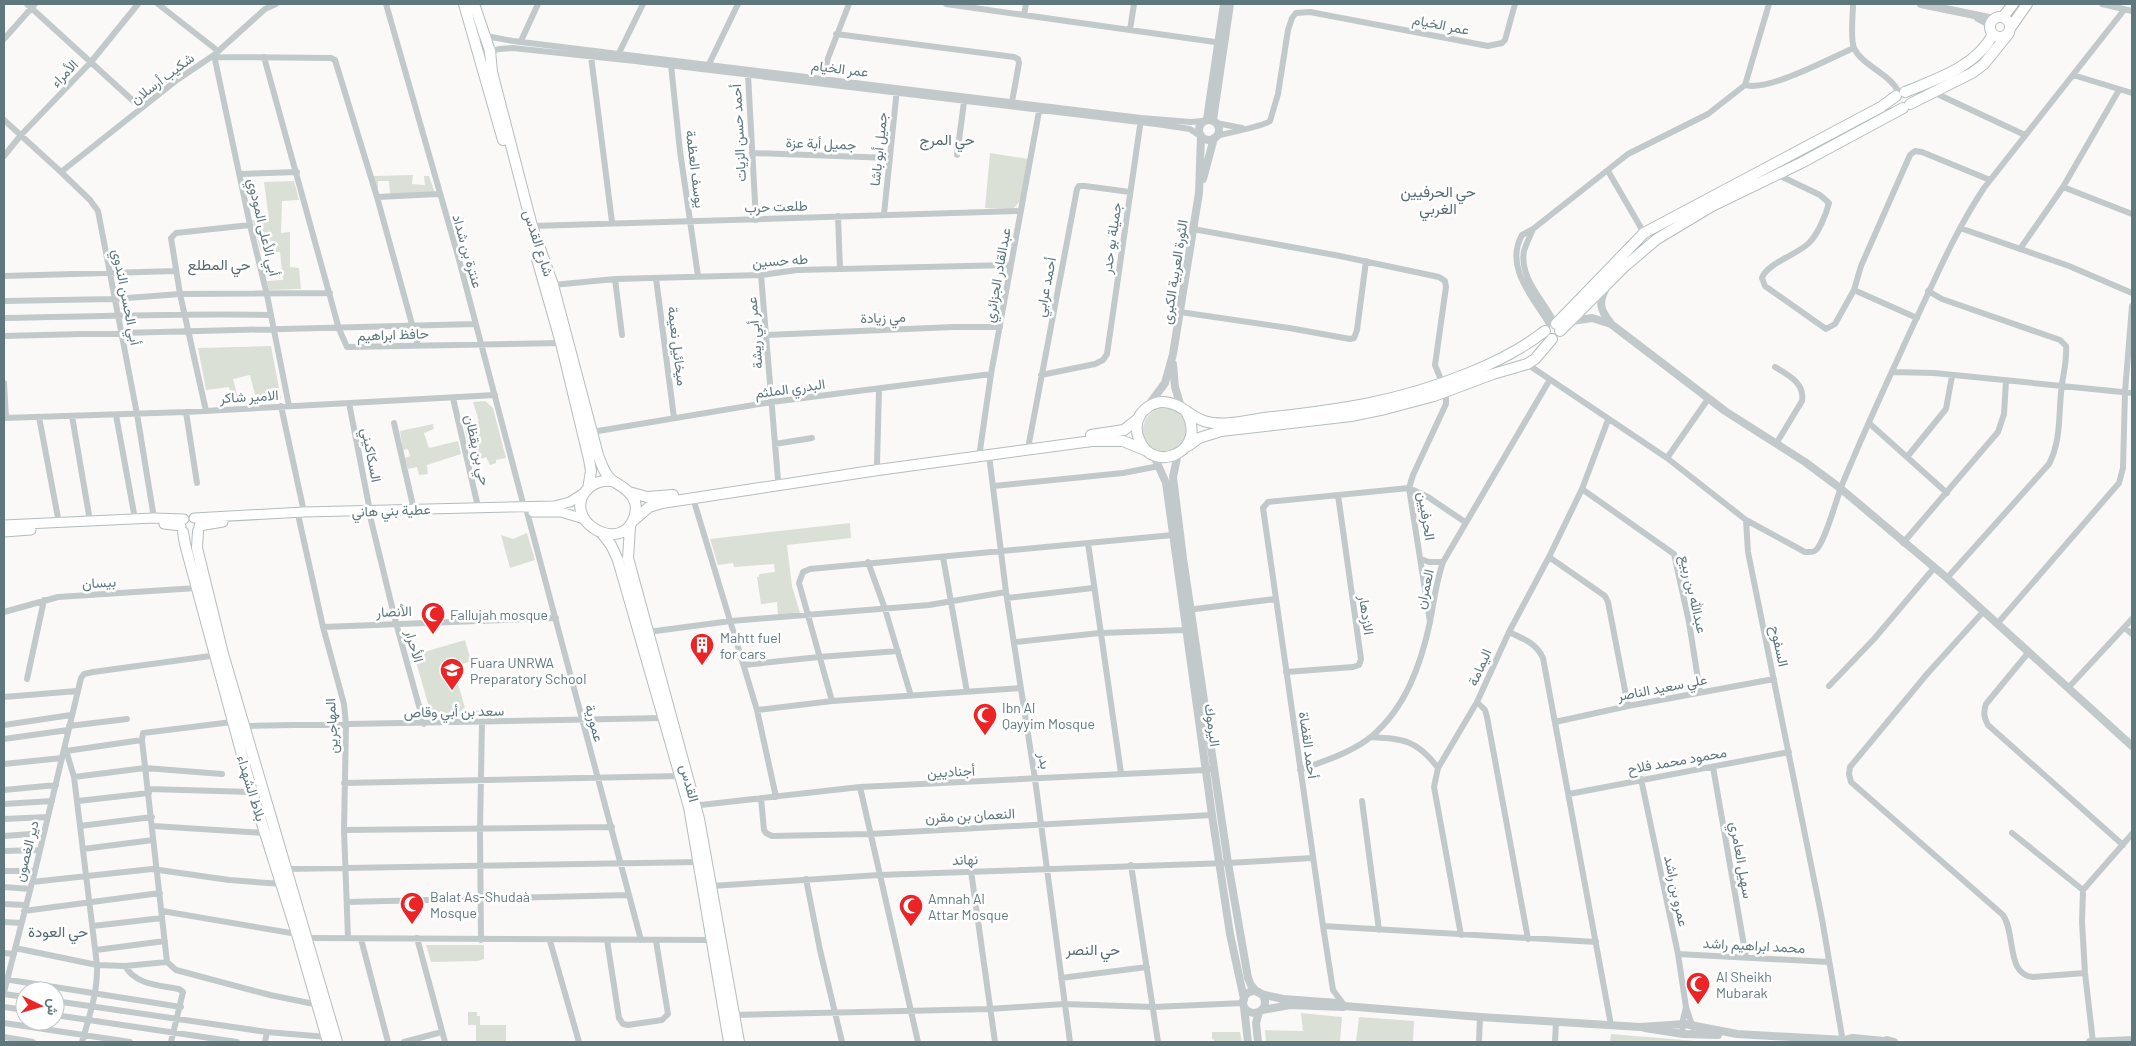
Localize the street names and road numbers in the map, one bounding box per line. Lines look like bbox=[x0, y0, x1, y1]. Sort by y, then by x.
street label: عمر الخيام bbox=[1411, 10, 1471, 39]
street label: شكيب أرسلان bbox=[127, 49, 198, 108]
street label: الأمراء bbox=[47, 56, 82, 91]
street label: عمر الخيام bbox=[810, 56, 870, 81]
street label: أحمد حسن الزيات bbox=[727, 84, 750, 182]
street label: جميل أبو باشا bbox=[866, 111, 891, 187]
street label: يوسف العظمة bbox=[682, 129, 709, 209]
street label: جميل أبة عزة bbox=[785, 133, 857, 154]
street label: أبي الأعلى المودوي bbox=[241, 176, 283, 278]
street label: طلعت حرب bbox=[744, 196, 808, 217]
street label: جميلة بو حدر bbox=[1097, 201, 1125, 276]
street label: شارع القدس bbox=[517, 207, 558, 279]
street label: عنترة بن شداد bbox=[448, 212, 487, 290]
street label: الثورة العربية الكبرى bbox=[1157, 218, 1192, 326]
street label: عبدالقادر الجزائري bbox=[980, 226, 1018, 324]
street label: أبي الحسن الندوي bbox=[105, 247, 145, 347]
street label: طه حسين bbox=[751, 250, 809, 271]
street label: أحمد عرابي bbox=[1031, 256, 1063, 319]
street label: عمر أبي ريشة bbox=[742, 296, 770, 370]
street label: ميخائيل نعيمة bbox=[664, 305, 691, 387]
street label: مي زيادة bbox=[860, 308, 907, 330]
street label: حافظ ابراهيم bbox=[357, 324, 429, 345]
street label: البدري الملثم bbox=[754, 375, 827, 405]
street label: الامير شاكر bbox=[218, 386, 279, 407]
street label: حي بن يقظان bbox=[458, 413, 494, 488]
street label: السكاكيني bbox=[354, 426, 386, 484]
street label: الحرفيين bbox=[1414, 491, 1439, 542]
street label: عطية بني هاني bbox=[351, 500, 431, 524]
street label: عبدالله بن ربيع bbox=[1674, 553, 1711, 636]
street label: العمران bbox=[1411, 567, 1438, 611]
street label: بيسان bbox=[81, 573, 117, 592]
street label: الازدهار bbox=[1355, 593, 1378, 636]
street label: الأنصار bbox=[375, 602, 412, 621]
street label: السفوح bbox=[1764, 624, 1793, 669]
street label: الأحرار bbox=[401, 627, 428, 665]
street label: اليمامة bbox=[1463, 646, 1495, 688]
street label: علي سعيد الناصر bbox=[1615, 670, 1709, 708]
street label: المهاجرين bbox=[321, 698, 342, 754]
street label: سعد بن أبي وقاص bbox=[404, 702, 505, 724]
street label: عمورية bbox=[581, 702, 608, 744]
street label: اليرموك bbox=[1201, 702, 1224, 748]
street label: أحمد القضاة bbox=[1296, 710, 1322, 780]
street label: محمود محمد فلاح bbox=[1626, 743, 1728, 780]
street label: بدر bbox=[1034, 751, 1055, 771]
street label: بلاط الشهداء bbox=[233, 753, 270, 823]
street label: أجناديين bbox=[926, 761, 976, 782]
street label: القدس bbox=[676, 762, 703, 804]
street label: النعمان بن مقرن bbox=[925, 804, 1015, 827]
street label: دير الغصون bbox=[10, 818, 43, 884]
street label: سهيل العامري bbox=[1723, 820, 1757, 900]
street label: نهاند bbox=[952, 850, 978, 869]
street label: عمرو بن راشد bbox=[1660, 854, 1693, 928]
street label: محمد ابراهيم راشد bbox=[1702, 934, 1806, 957]

